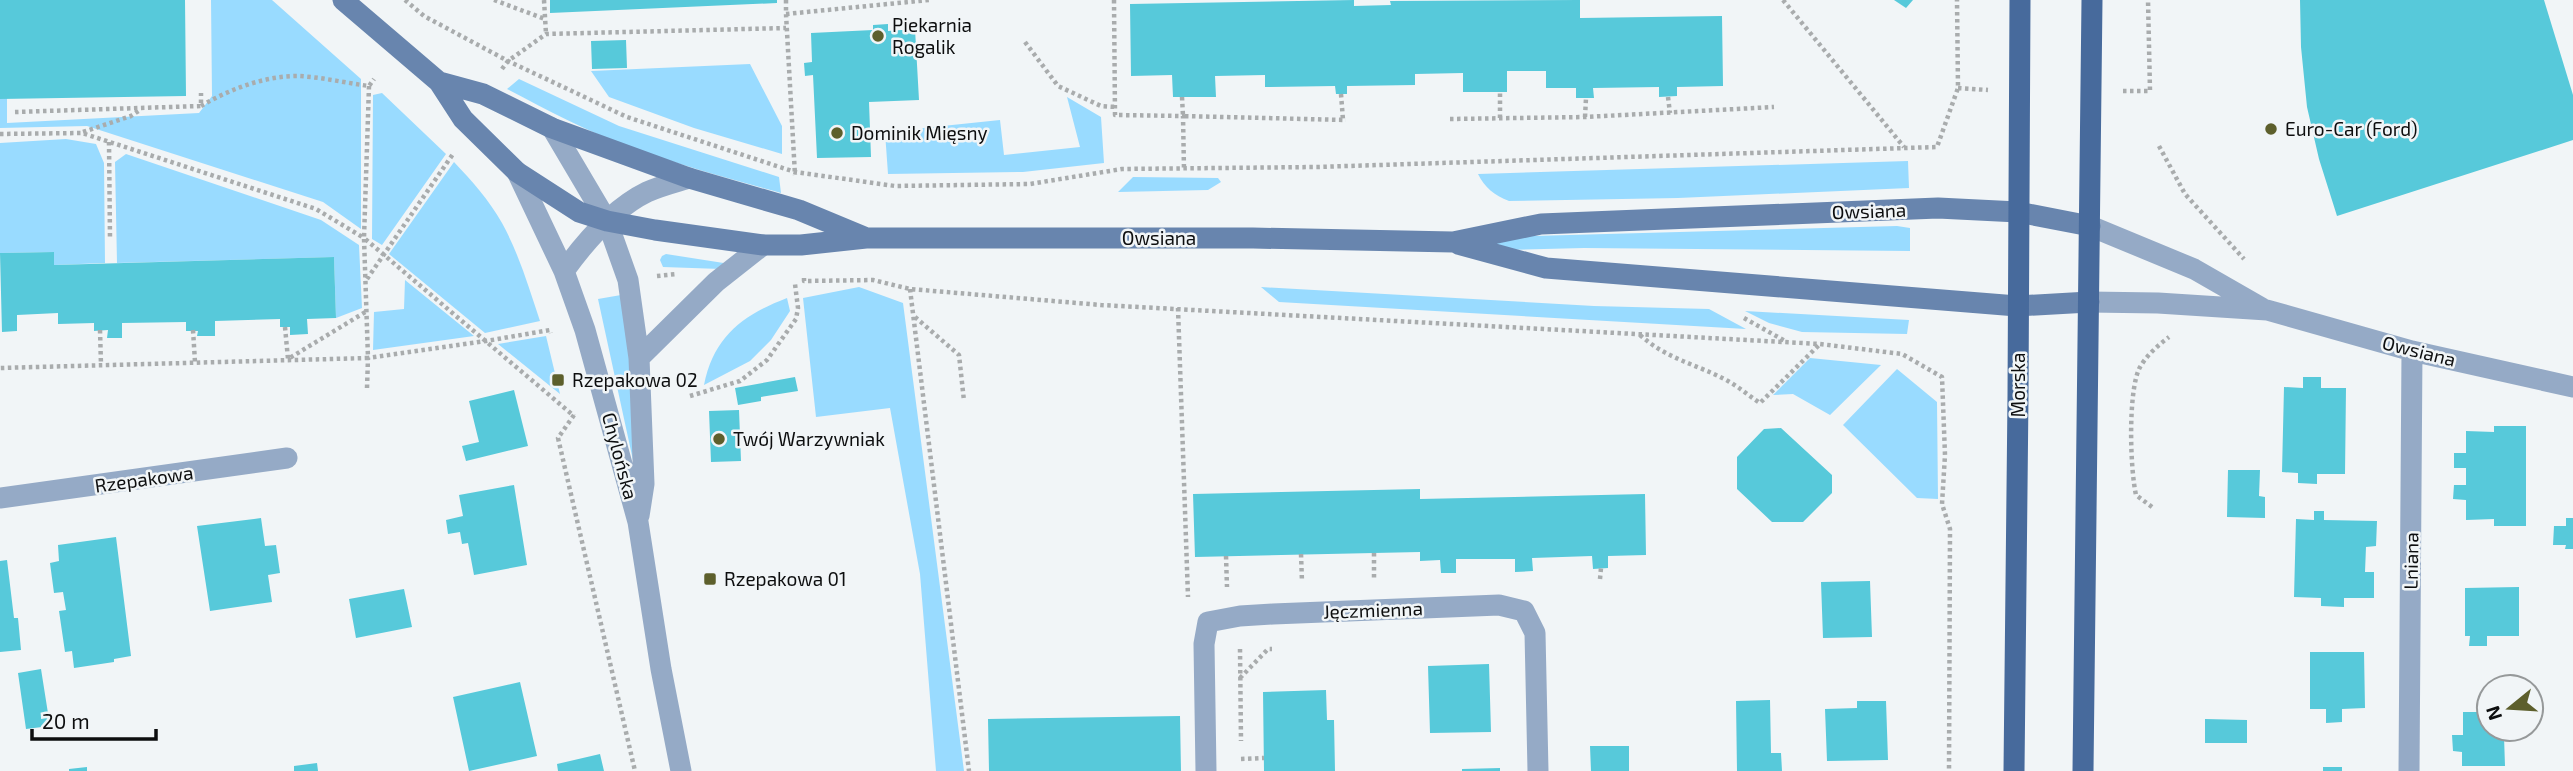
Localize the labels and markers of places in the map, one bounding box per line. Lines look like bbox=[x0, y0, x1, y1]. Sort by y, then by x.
place label: Piekarnia Rogalik bbox=[892, 13, 972, 58]
marker: Piekarnia Rogalik bbox=[870, 28, 886, 44]
place label: Euro-Car (Ford) bbox=[2285, 117, 2418, 140]
place label: Dominik Mięsny bbox=[851, 121, 988, 144]
marker: Euro-Car (Ford) bbox=[2263, 121, 2279, 137]
marker: Dominik Mięsny bbox=[829, 125, 845, 141]
place label: Rzepakowa 02 bbox=[572, 368, 698, 391]
marker: Rzepakowa 02 bbox=[550, 372, 566, 388]
place label: Twój Warzywniak bbox=[733, 427, 885, 450]
marker: Twój Warzywniak bbox=[711, 431, 727, 447]
place label: Rzepakowa 01 bbox=[724, 567, 846, 590]
marker: Rzepakowa 01 bbox=[702, 571, 718, 587]

